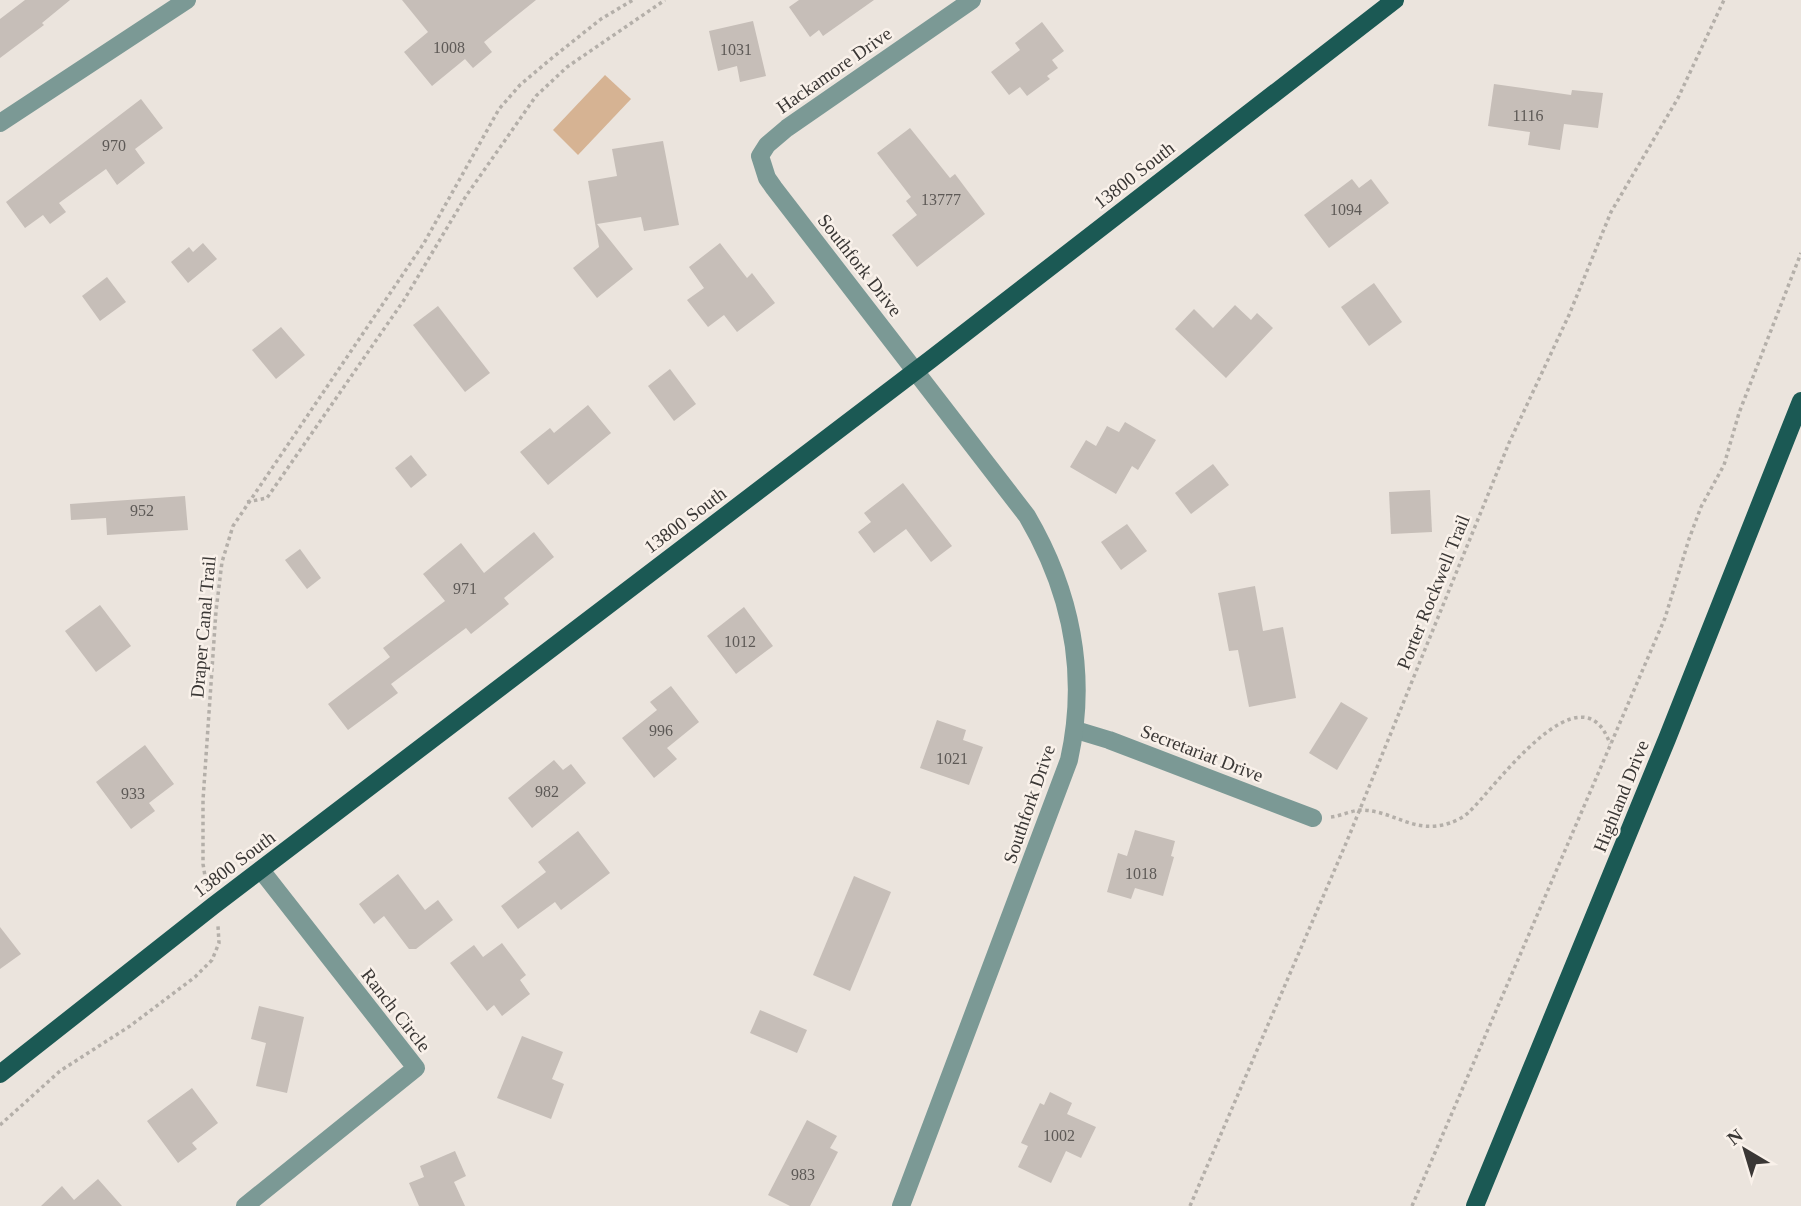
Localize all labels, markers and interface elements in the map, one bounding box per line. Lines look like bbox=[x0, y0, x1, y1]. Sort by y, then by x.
street label: Hackamore Drive bbox=[772, 23, 896, 117]
house number: 1008 bbox=[433, 39, 465, 56]
house number: 1031 bbox=[720, 41, 752, 58]
house number: 1116 bbox=[1513, 107, 1543, 124]
house number: 970 bbox=[102, 137, 126, 154]
street label: 13800 South bbox=[1089, 137, 1179, 213]
house number: 13777 bbox=[921, 191, 961, 208]
house number: 1094 bbox=[1330, 201, 1362, 218]
street label: Southfork Drive bbox=[814, 210, 906, 320]
street label: 13800 South bbox=[640, 482, 730, 557]
house number: 952 bbox=[130, 502, 154, 519]
street label: Porter Rockwell Trail bbox=[1392, 512, 1474, 672]
street label: Draper Canal Trail bbox=[186, 555, 220, 699]
house number: 971 bbox=[453, 580, 477, 597]
house number: 1012 bbox=[724, 633, 756, 650]
street label: Secretariat Drive bbox=[1138, 720, 1266, 786]
house number: 996 bbox=[649, 722, 673, 739]
street label: Highland Drive bbox=[1589, 737, 1653, 855]
street label: Southfork Drive bbox=[999, 742, 1059, 866]
house number: 1021 bbox=[936, 750, 968, 767]
house number: 982 bbox=[535, 783, 559, 800]
house number: 933 bbox=[121, 785, 145, 802]
street label: 13800 South bbox=[189, 826, 279, 901]
house number: 1018 bbox=[1125, 865, 1157, 882]
street label: Ranch Circle bbox=[357, 964, 435, 1056]
north arrow bbox=[1710, 1115, 1780, 1185]
text: N bbox=[1723, 1124, 1747, 1149]
house number: 1002 bbox=[1043, 1127, 1075, 1144]
house number: 983 bbox=[791, 1166, 815, 1183]

